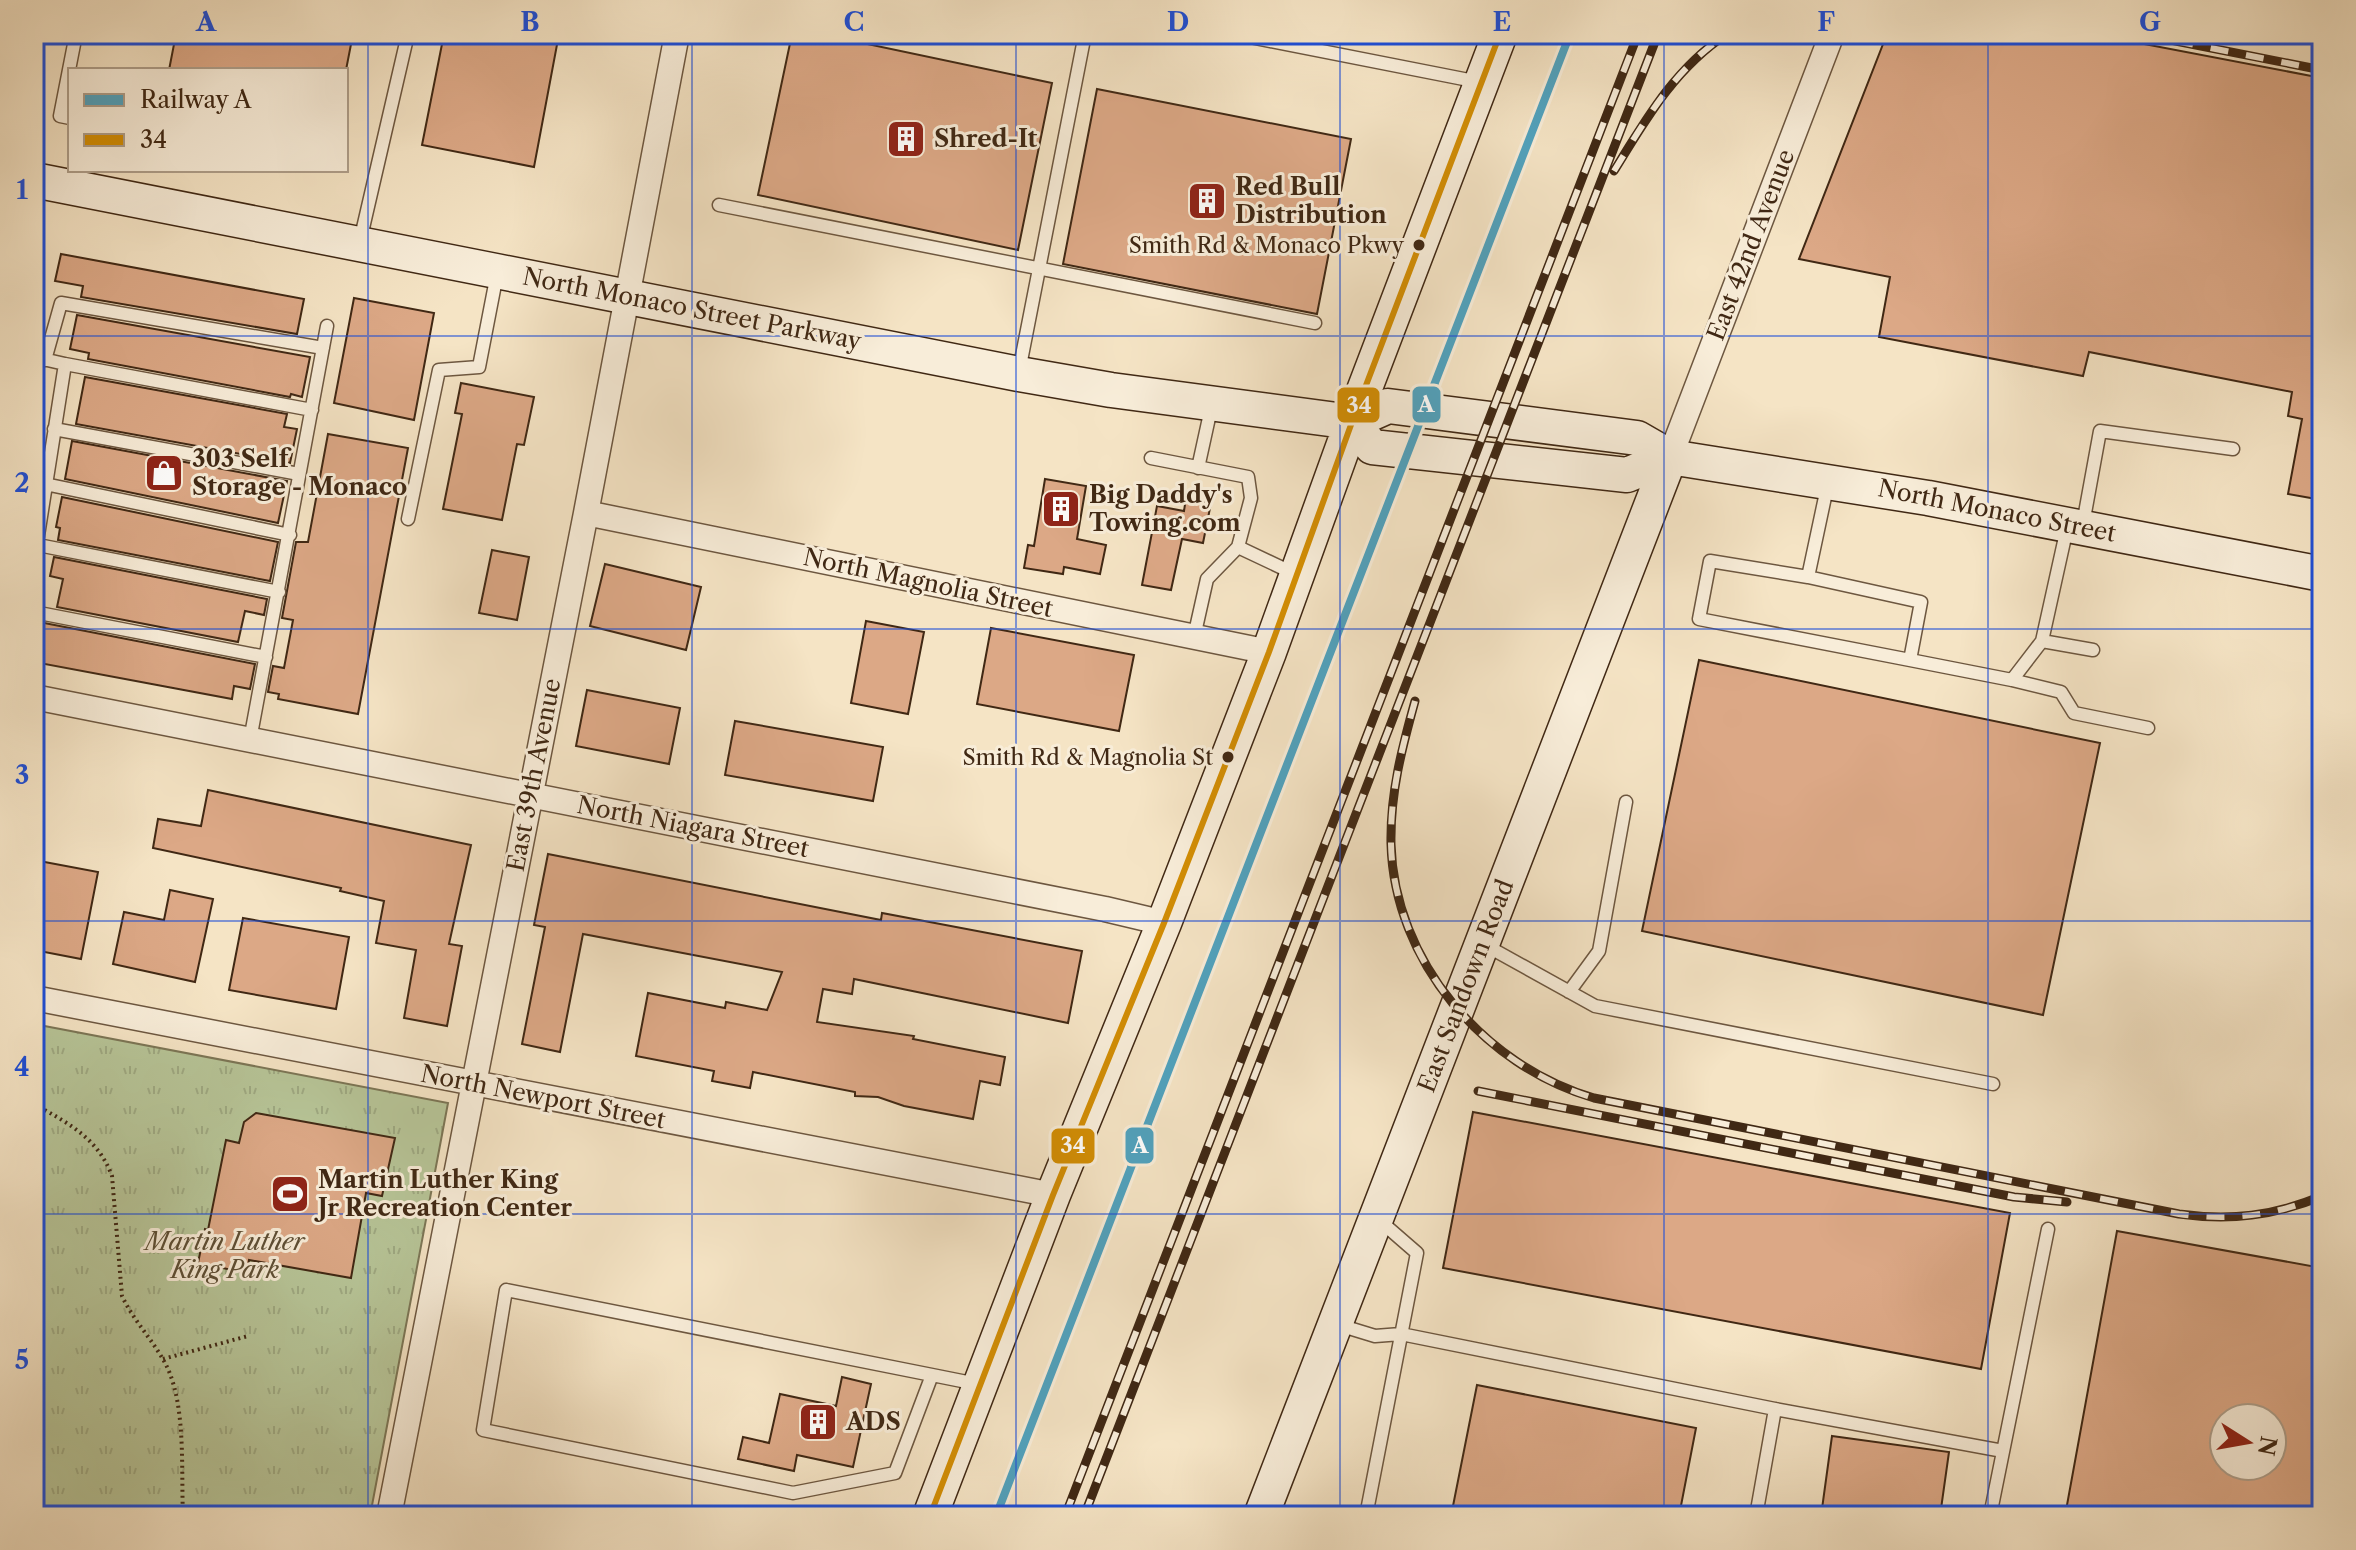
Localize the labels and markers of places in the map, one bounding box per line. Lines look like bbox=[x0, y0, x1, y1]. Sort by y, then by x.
building icon: Shred-It bbox=[885, 118, 927, 160]
place label: Shred-It bbox=[934, 124, 1038, 153]
place label: Red Bull Distribution bbox=[1235, 172, 1387, 229]
building icon: Red Bull Distribution bbox=[1186, 180, 1228, 222]
place label: Smith Rd & Monaco Pkwy bbox=[1129, 232, 1405, 259]
marker: Smith Rd & Monaco Pkwy bbox=[1411, 237, 1427, 253]
place label: 303 Self Storage - Monaco bbox=[192, 444, 407, 501]
shop icon: 303 Self Storage - Monaco bbox=[143, 452, 185, 494]
place label: Big Daddy's Towing.com bbox=[1089, 480, 1241, 537]
building icon: Big Daddy's Towing.com bbox=[1040, 488, 1082, 530]
place label: Smith Rd & Magnolia St bbox=[962, 744, 1213, 771]
marker: Smith Rd & Magnolia St bbox=[1220, 749, 1236, 765]
place label: Martin Luther King Jr Recreation Center bbox=[314, 1165, 572, 1222]
sports icon: Martin Luther King Jr Recreation Center bbox=[269, 1173, 311, 1215]
building icon: ADS bbox=[797, 1401, 839, 1443]
place label: ADS bbox=[845, 1407, 901, 1436]

